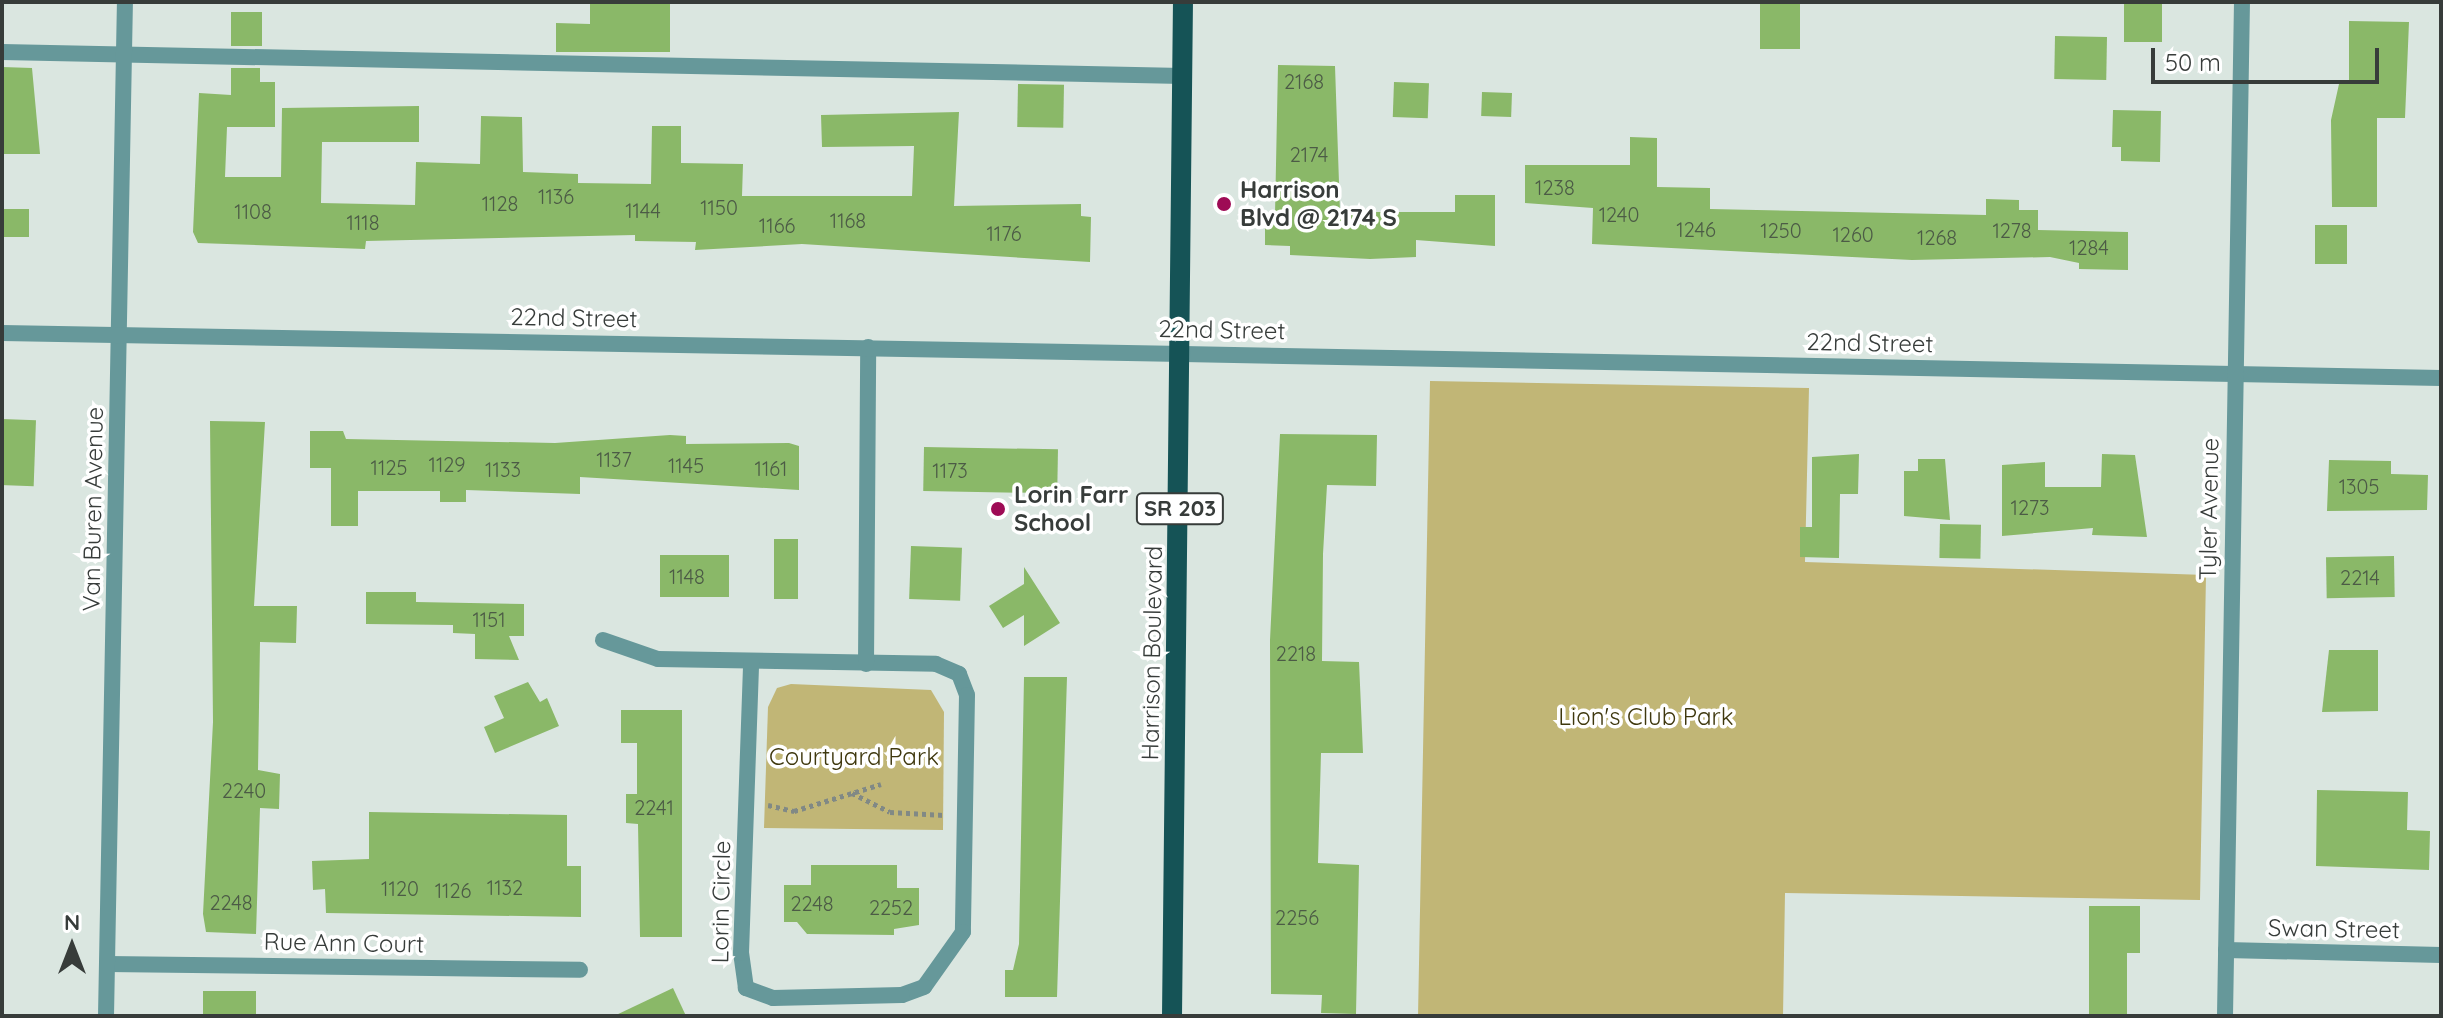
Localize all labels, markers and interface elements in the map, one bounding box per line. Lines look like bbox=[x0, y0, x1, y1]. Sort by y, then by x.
scale bar bbox=[2155, 32, 2383, 82]
text: 50 m bbox=[2165, 47, 2221, 77]
house number: 2168 bbox=[1284, 69, 1324, 93]
house number: 2174 bbox=[1290, 142, 1328, 166]
house number: 1238 bbox=[1535, 175, 1575, 199]
place label: Harrison Blvd @ 2174 S bbox=[1240, 176, 1397, 232]
house number: 1136 bbox=[538, 184, 574, 208]
house number: 1128 bbox=[482, 191, 518, 215]
house number: 1150 bbox=[700, 195, 738, 219]
marker: Harrison Blvd @ 2174 S bbox=[1215, 195, 1233, 213]
house number: 1144 bbox=[625, 198, 661, 222]
house number: 1108 bbox=[234, 199, 272, 223]
house number: 1240 bbox=[1599, 202, 1639, 226]
house number: 1168 bbox=[830, 208, 866, 232]
house number: 1118 bbox=[347, 210, 379, 234]
house number: 1166 bbox=[759, 213, 795, 237]
house number: 1246 bbox=[1676, 217, 1716, 241]
house number: 1250 bbox=[1760, 218, 1802, 242]
house number: 1278 bbox=[1992, 218, 2032, 242]
house number: 1176 bbox=[986, 221, 1022, 245]
house number: 1260 bbox=[1832, 222, 1874, 246]
house number: 1268 bbox=[1917, 225, 1957, 249]
house number: 1284 bbox=[2069, 235, 2109, 259]
street label: 22nd Street bbox=[510, 302, 638, 334]
street label: 22nd Street bbox=[1158, 314, 1286, 346]
street label: 22nd Street bbox=[1806, 327, 1934, 359]
street label: Van Buren Avenue bbox=[77, 406, 109, 612]
street label: Tyler Avenue bbox=[2193, 437, 2225, 581]
house number: 1137 bbox=[596, 447, 632, 471]
house number: 1129 bbox=[428, 452, 466, 476]
house number: 1145 bbox=[668, 453, 704, 477]
house number: 1125 bbox=[371, 455, 407, 479]
house number: 1161 bbox=[755, 456, 787, 480]
house number: 1133 bbox=[485, 457, 521, 481]
house number: 1173 bbox=[932, 458, 968, 482]
house number: 1305 bbox=[2339, 474, 2379, 498]
place label: Lorin Farr School bbox=[1014, 481, 1128, 537]
road number: SR 203 bbox=[1134, 491, 1226, 527]
house number: 1273 bbox=[2011, 495, 2049, 519]
marker: Lorin Farr School bbox=[989, 500, 1007, 518]
street label: Harrison Boulevard bbox=[1136, 545, 1168, 761]
house number: 1148 bbox=[669, 564, 705, 588]
house number: 2214 bbox=[2340, 565, 2380, 589]
house number: 1151 bbox=[472, 607, 506, 631]
house number: 2218 bbox=[1276, 641, 1316, 665]
park label: Lion's Club Park bbox=[1558, 703, 1734, 731]
park label: Courtyard Park bbox=[769, 743, 939, 771]
house number: 2240 bbox=[222, 778, 266, 802]
house number: 2241 bbox=[634, 795, 674, 819]
street label: Lorin Circle bbox=[706, 840, 736, 964]
house number: 1132 bbox=[487, 875, 523, 899]
house number: 1120 bbox=[381, 876, 419, 900]
house number: 1126 bbox=[435, 878, 471, 902]
house number: 2248 bbox=[209, 890, 253, 914]
house number: 2248 bbox=[790, 891, 834, 915]
house number: 2252 bbox=[869, 895, 913, 919]
house number: 2256 bbox=[1275, 905, 1319, 929]
north arrow bbox=[32, 906, 112, 986]
text: N bbox=[64, 908, 80, 936]
street label: Swan Street bbox=[2268, 913, 2400, 945]
street label: Rue Ann Court bbox=[263, 927, 425, 959]

